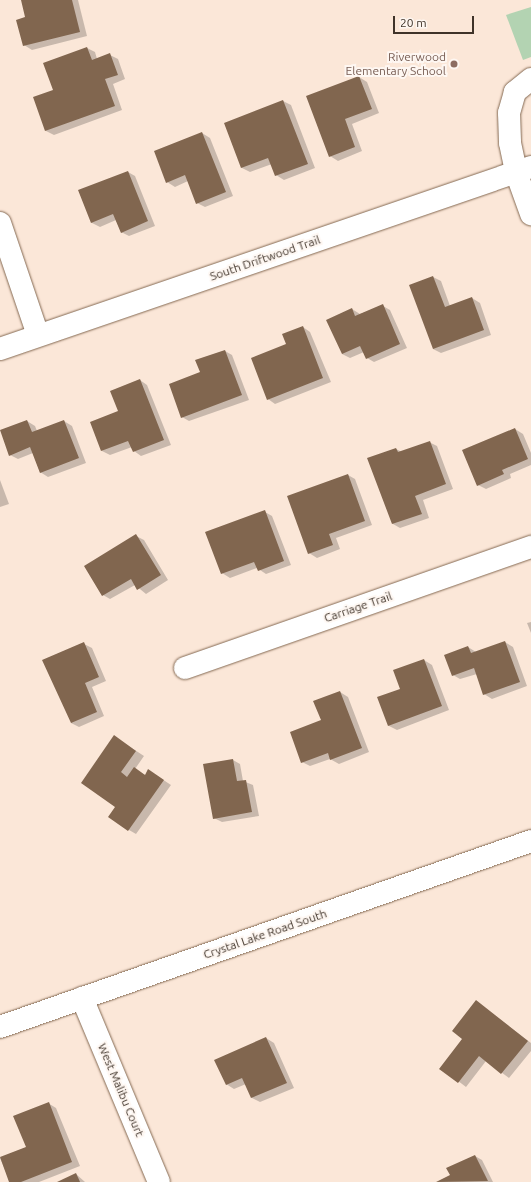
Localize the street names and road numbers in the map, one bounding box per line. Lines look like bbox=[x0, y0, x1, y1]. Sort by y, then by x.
street label: South Driftwood Trail bbox=[208, 232, 322, 284]
street label: Carriage Trail bbox=[322, 589, 394, 625]
street label: Crystal Lake Road South bbox=[201, 906, 329, 962]
street label: West Malibu Court bbox=[95, 1041, 147, 1139]

